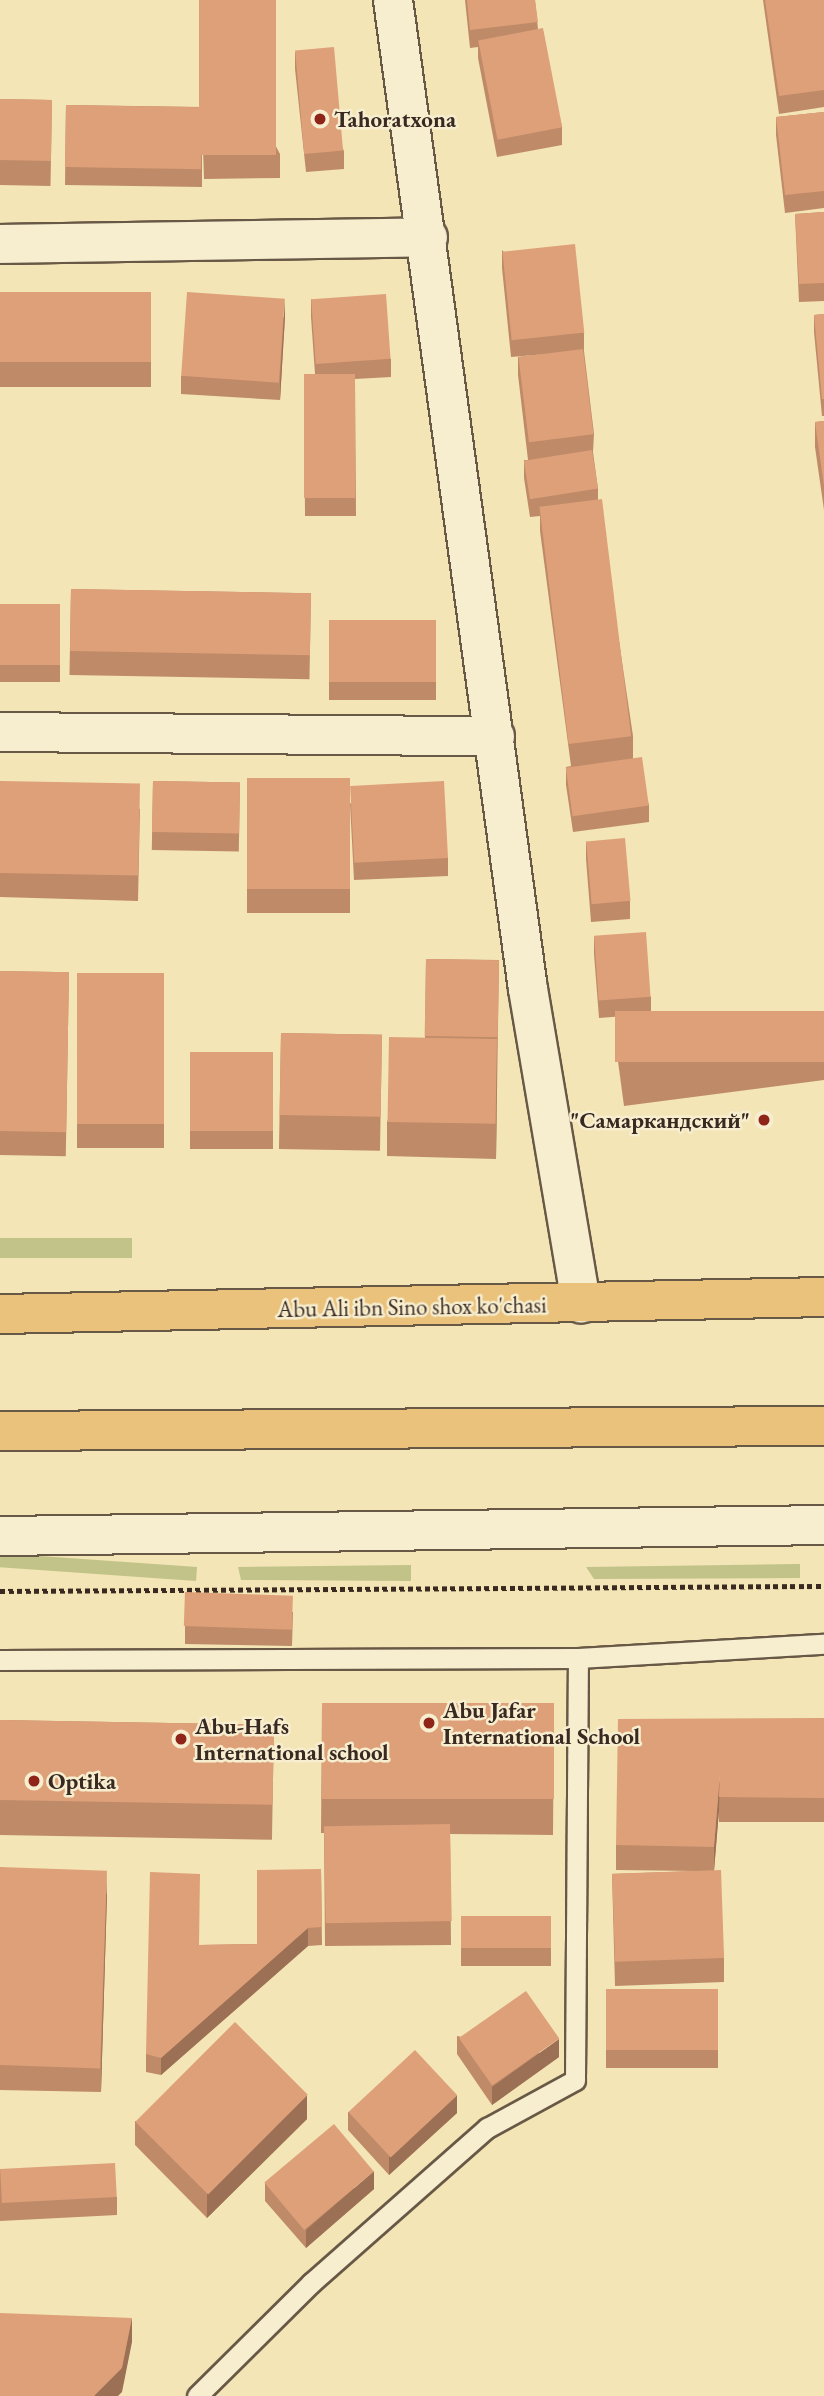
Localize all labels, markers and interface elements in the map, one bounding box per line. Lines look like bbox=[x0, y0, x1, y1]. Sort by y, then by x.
place label: Tahoratxona bbox=[334, 105, 456, 133]
marker: Tahoratxona bbox=[312, 111, 328, 127]
place label: "Самаркандский" bbox=[570, 1106, 750, 1134]
marker: "Самаркандский" bbox=[756, 1112, 772, 1128]
street label: Abu Ali ibn Sino shox ko'chasi bbox=[277, 1291, 547, 1323]
place label: Abu Jafar International School bbox=[443, 1696, 640, 1750]
place label: Abu-Hafs International school bbox=[195, 1712, 389, 1766]
marker: Abu Jafar International School bbox=[421, 1715, 437, 1731]
marker: Abu-Hafs International school bbox=[173, 1731, 189, 1747]
place label: Optika bbox=[48, 1767, 116, 1795]
marker: Optika bbox=[26, 1773, 42, 1789]

